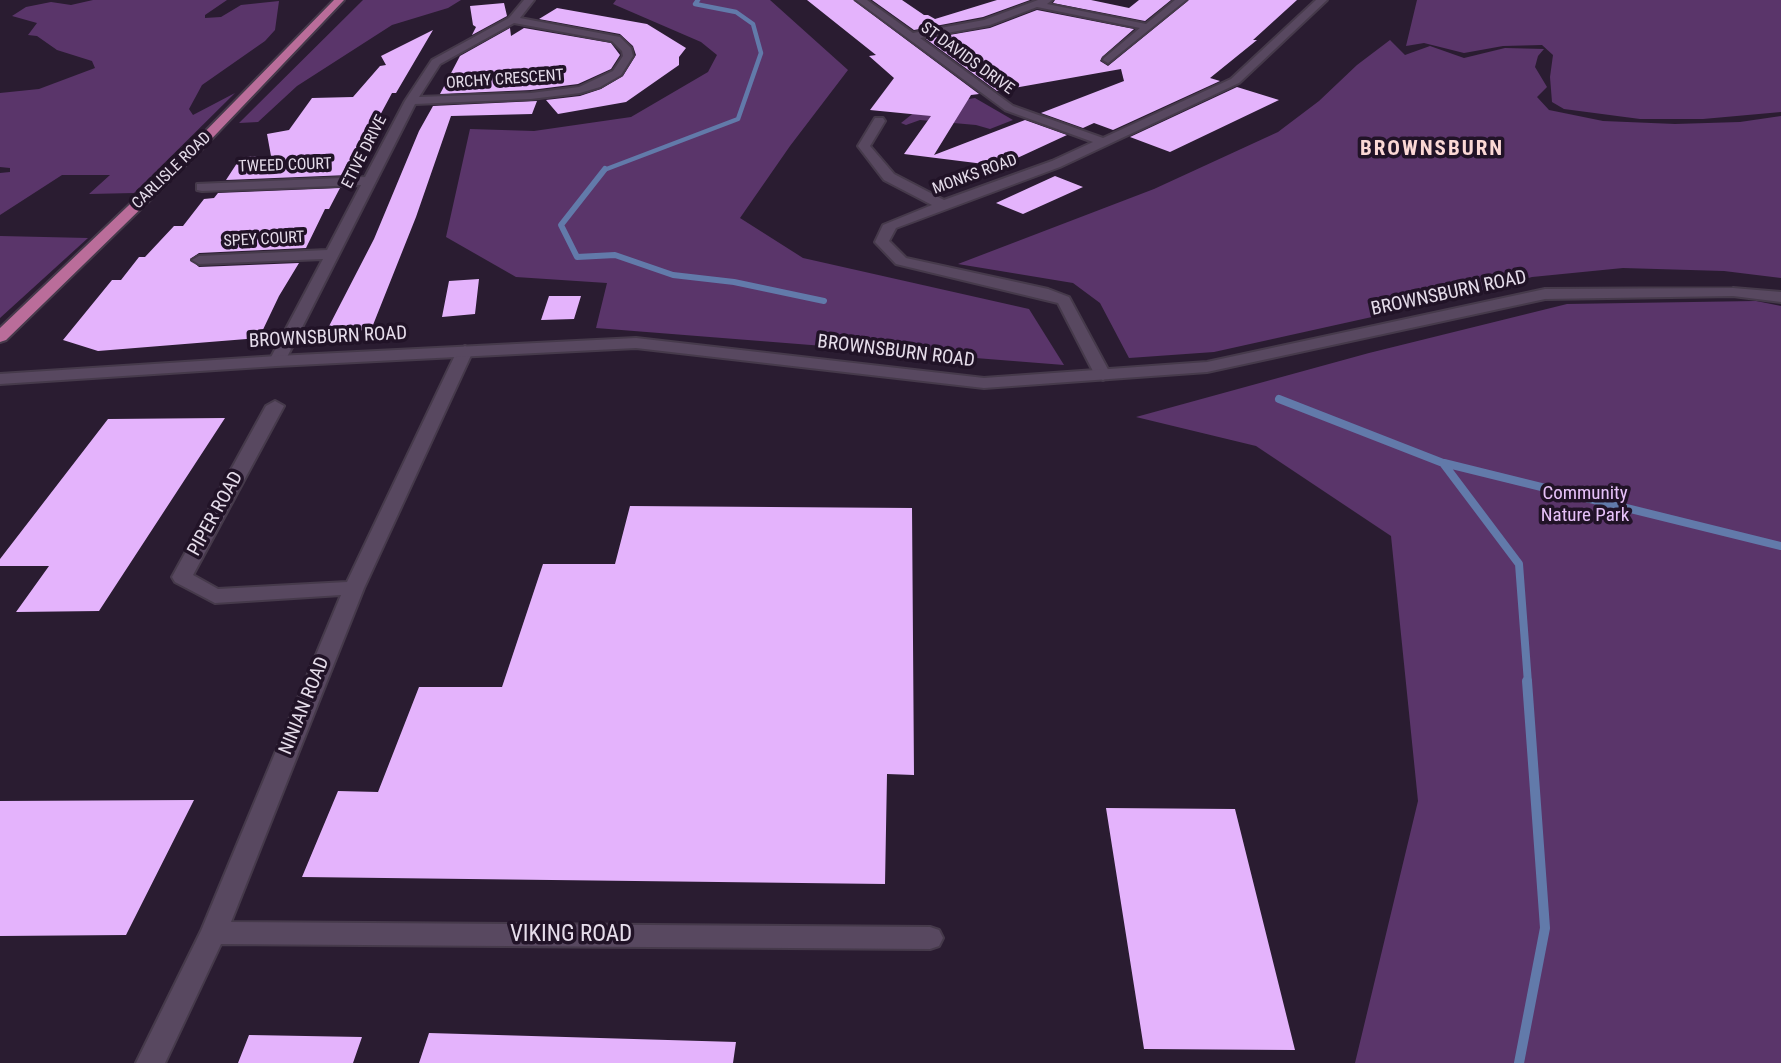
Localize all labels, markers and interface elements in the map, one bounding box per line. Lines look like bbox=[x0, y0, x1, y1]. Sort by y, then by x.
street label: ST DAVIDS DRIVE bbox=[917, 19, 1017, 99]
street label: ORCHY CRESCENT bbox=[446, 66, 564, 94]
street label: ETIVE DRIVE bbox=[338, 112, 392, 192]
street label: CARLISLE ROAD bbox=[129, 129, 215, 213]
district label: BROWNSBURN bbox=[1361, 137, 1503, 163]
street label: MONKS ROAD bbox=[930, 151, 1020, 199]
street label: TWEED COURT bbox=[238, 155, 332, 177]
street label: SPEY COURT bbox=[223, 228, 305, 252]
street label: BROWNSBURN ROAD bbox=[1369, 266, 1529, 322]
street label: BROWNSBURN ROAD bbox=[248, 322, 408, 354]
street label: BROWNSBURN ROAD bbox=[816, 331, 976, 373]
street label: PIPER ROAD bbox=[184, 468, 248, 560]
park label: Community Nature Park bbox=[1541, 483, 1629, 527]
street label: NINIAN ROAD bbox=[275, 654, 335, 758]
street label: VIKING ROAD bbox=[510, 921, 632, 949]

